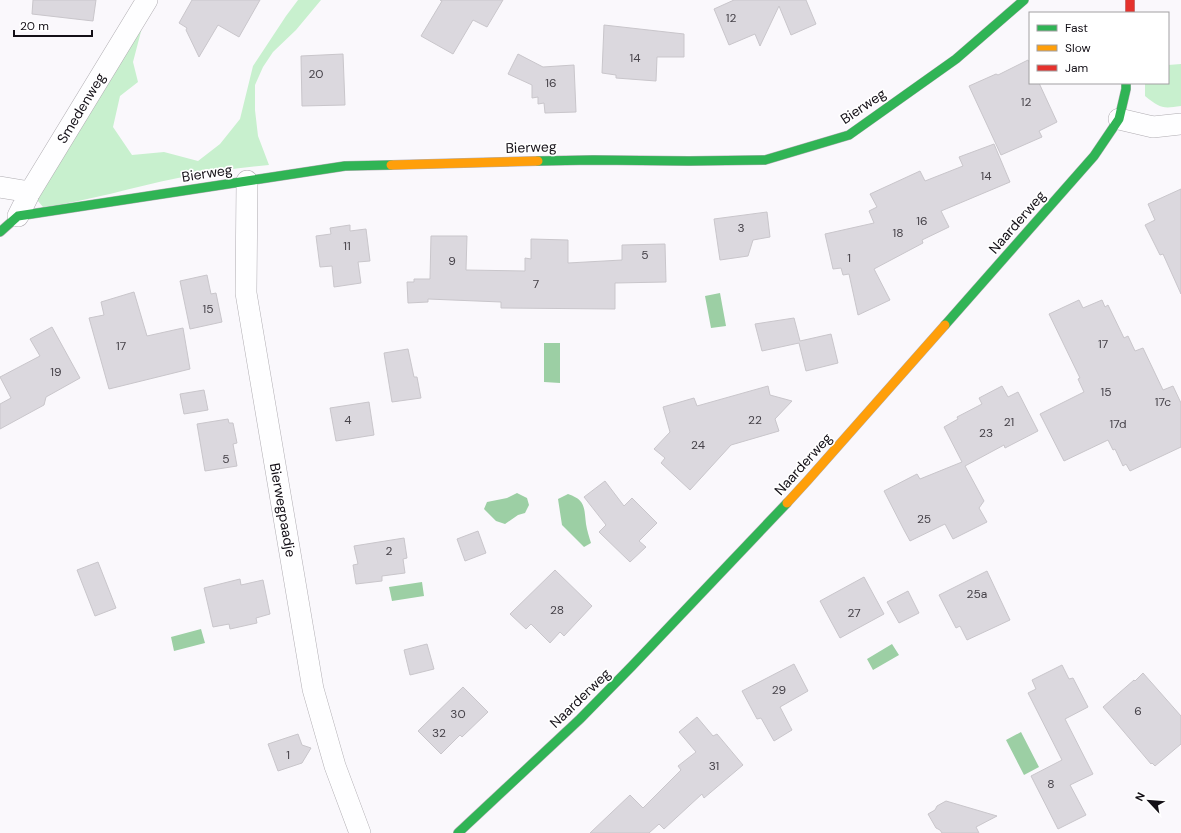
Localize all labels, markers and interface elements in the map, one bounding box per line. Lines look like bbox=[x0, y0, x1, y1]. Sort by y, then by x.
house number: 12 bbox=[726, 10, 736, 26]
scale bar bbox=[14, 12, 92, 38]
legend bbox=[1029, 12, 1169, 84]
text: 20 m bbox=[20, 18, 49, 34]
text: Fast bbox=[1065, 20, 1088, 36]
text: Slow bbox=[1065, 40, 1091, 56]
house number: 14 bbox=[629, 50, 641, 66]
text: Jam bbox=[1065, 60, 1088, 76]
house number: 20 bbox=[308, 66, 324, 82]
street label: Smedenweg bbox=[53, 69, 109, 147]
house number: 16 bbox=[545, 75, 557, 91]
street label: Bierweg bbox=[837, 84, 889, 128]
house number: 12 bbox=[1021, 94, 1031, 110]
street label: Bierweg bbox=[505, 137, 557, 157]
street label: Bierweg bbox=[180, 160, 234, 186]
house number: 14 bbox=[980, 168, 992, 184]
street label: Naarderweg bbox=[985, 187, 1049, 257]
house number: 16 bbox=[916, 213, 928, 229]
house number: 3 bbox=[737, 220, 745, 236]
house number: 18 bbox=[892, 225, 904, 241]
house number: 11 bbox=[343, 238, 351, 254]
house number: 5 bbox=[641, 247, 649, 263]
house number: 1 bbox=[847, 250, 851, 266]
house number: 9 bbox=[448, 253, 456, 269]
house number: 7 bbox=[533, 276, 539, 292]
house number: 15 bbox=[202, 301, 214, 317]
house number: 17 bbox=[1098, 336, 1108, 352]
house number: 17 bbox=[116, 338, 126, 354]
house number: 19 bbox=[50, 364, 62, 380]
house number: 15 bbox=[1100, 384, 1112, 400]
house number: 17c bbox=[1155, 394, 1171, 410]
house number: 4 bbox=[344, 412, 352, 428]
house number: 22 bbox=[748, 412, 762, 428]
house number: 21 bbox=[1004, 414, 1014, 430]
house number: 17d bbox=[1110, 416, 1126, 432]
house number: 23 bbox=[979, 425, 993, 441]
street label: Naarderweg bbox=[770, 429, 836, 499]
house number: 24 bbox=[691, 437, 705, 453]
house number: 5 bbox=[222, 451, 230, 467]
street label: Bierwegpaadje bbox=[266, 462, 300, 558]
house number: 25 bbox=[917, 511, 931, 527]
house number: 2 bbox=[386, 543, 393, 559]
house number: 25a bbox=[967, 586, 987, 602]
house number: 28 bbox=[550, 602, 564, 618]
house number: 27 bbox=[847, 605, 861, 621]
street label: Naarderweg bbox=[546, 664, 614, 732]
house number: 29 bbox=[772, 682, 786, 698]
house number: 6 bbox=[1134, 703, 1142, 719]
house number: 30 bbox=[450, 706, 466, 722]
house number: 32 bbox=[432, 725, 446, 741]
house number: 1 bbox=[286, 747, 290, 763]
house number: 31 bbox=[709, 758, 719, 774]
house number: 8 bbox=[1047, 776, 1055, 792]
north arrow bbox=[1129, 781, 1169, 821]
text: N bbox=[1132, 790, 1148, 803]

